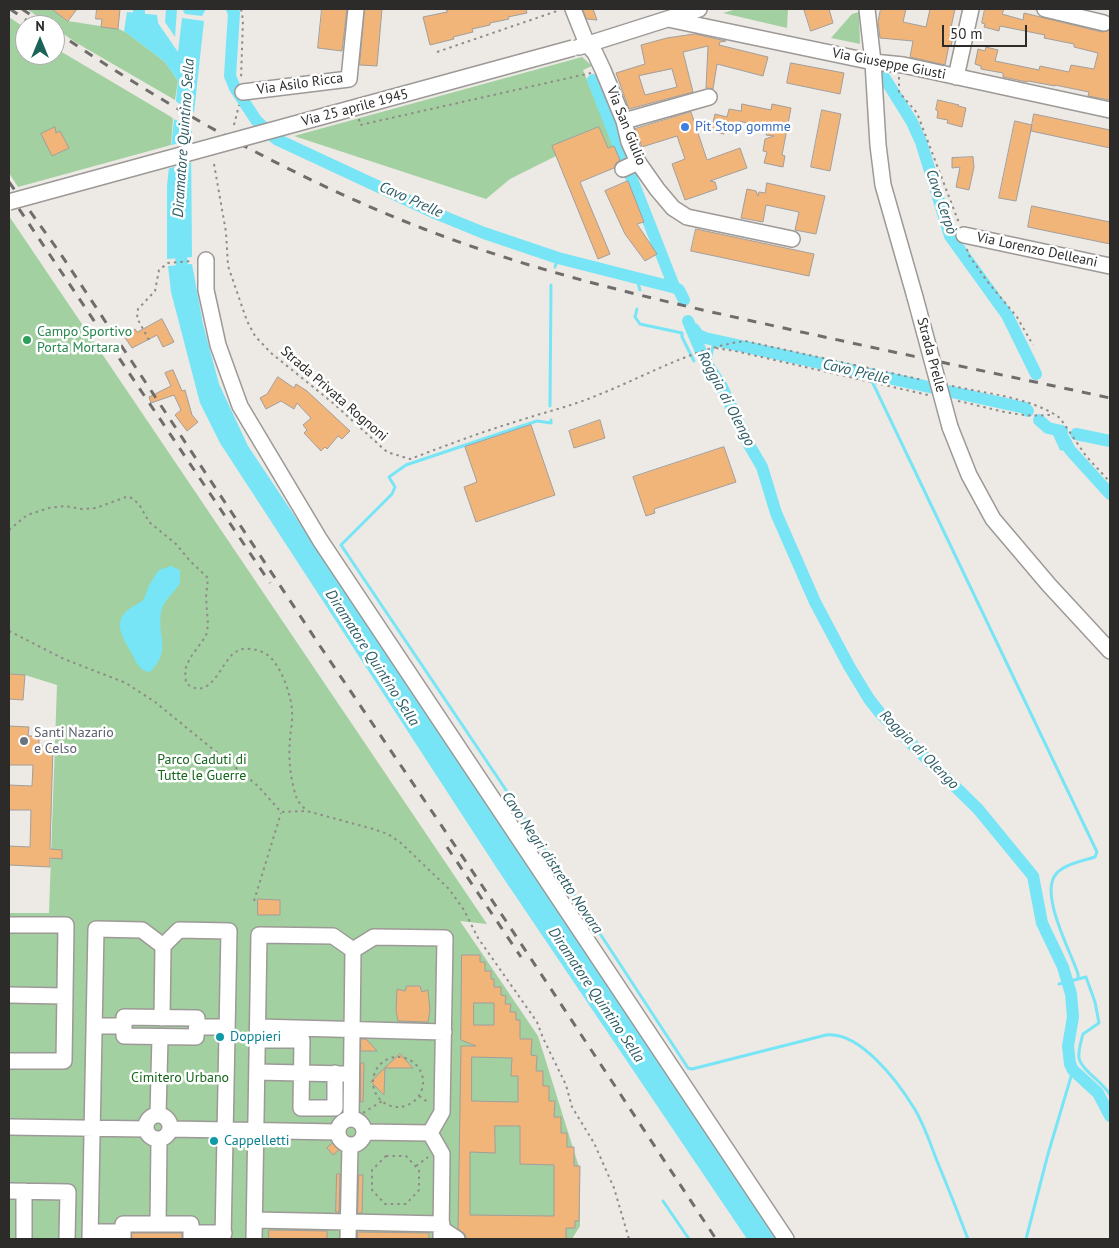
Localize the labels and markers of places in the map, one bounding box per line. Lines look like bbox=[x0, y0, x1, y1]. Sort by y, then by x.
place label: Pit Stop gomme bbox=[695, 119, 791, 135]
marker: Pit Stop gomme bbox=[679, 121, 691, 133]
place label: Campo Sportivo Porta Mortara bbox=[37, 324, 132, 357]
marker: Campo Sportivo Porta Mortara bbox=[21, 334, 33, 346]
place label: Santi Nazario e Celso bbox=[34, 725, 114, 758]
marker: Santi Nazario e Celso bbox=[18, 735, 30, 747]
place label: Doppieri bbox=[230, 1029, 281, 1045]
marker: Doppieri bbox=[214, 1031, 226, 1043]
place label: Cappelletti bbox=[224, 1133, 289, 1149]
marker: Cappelletti bbox=[208, 1135, 220, 1147]

